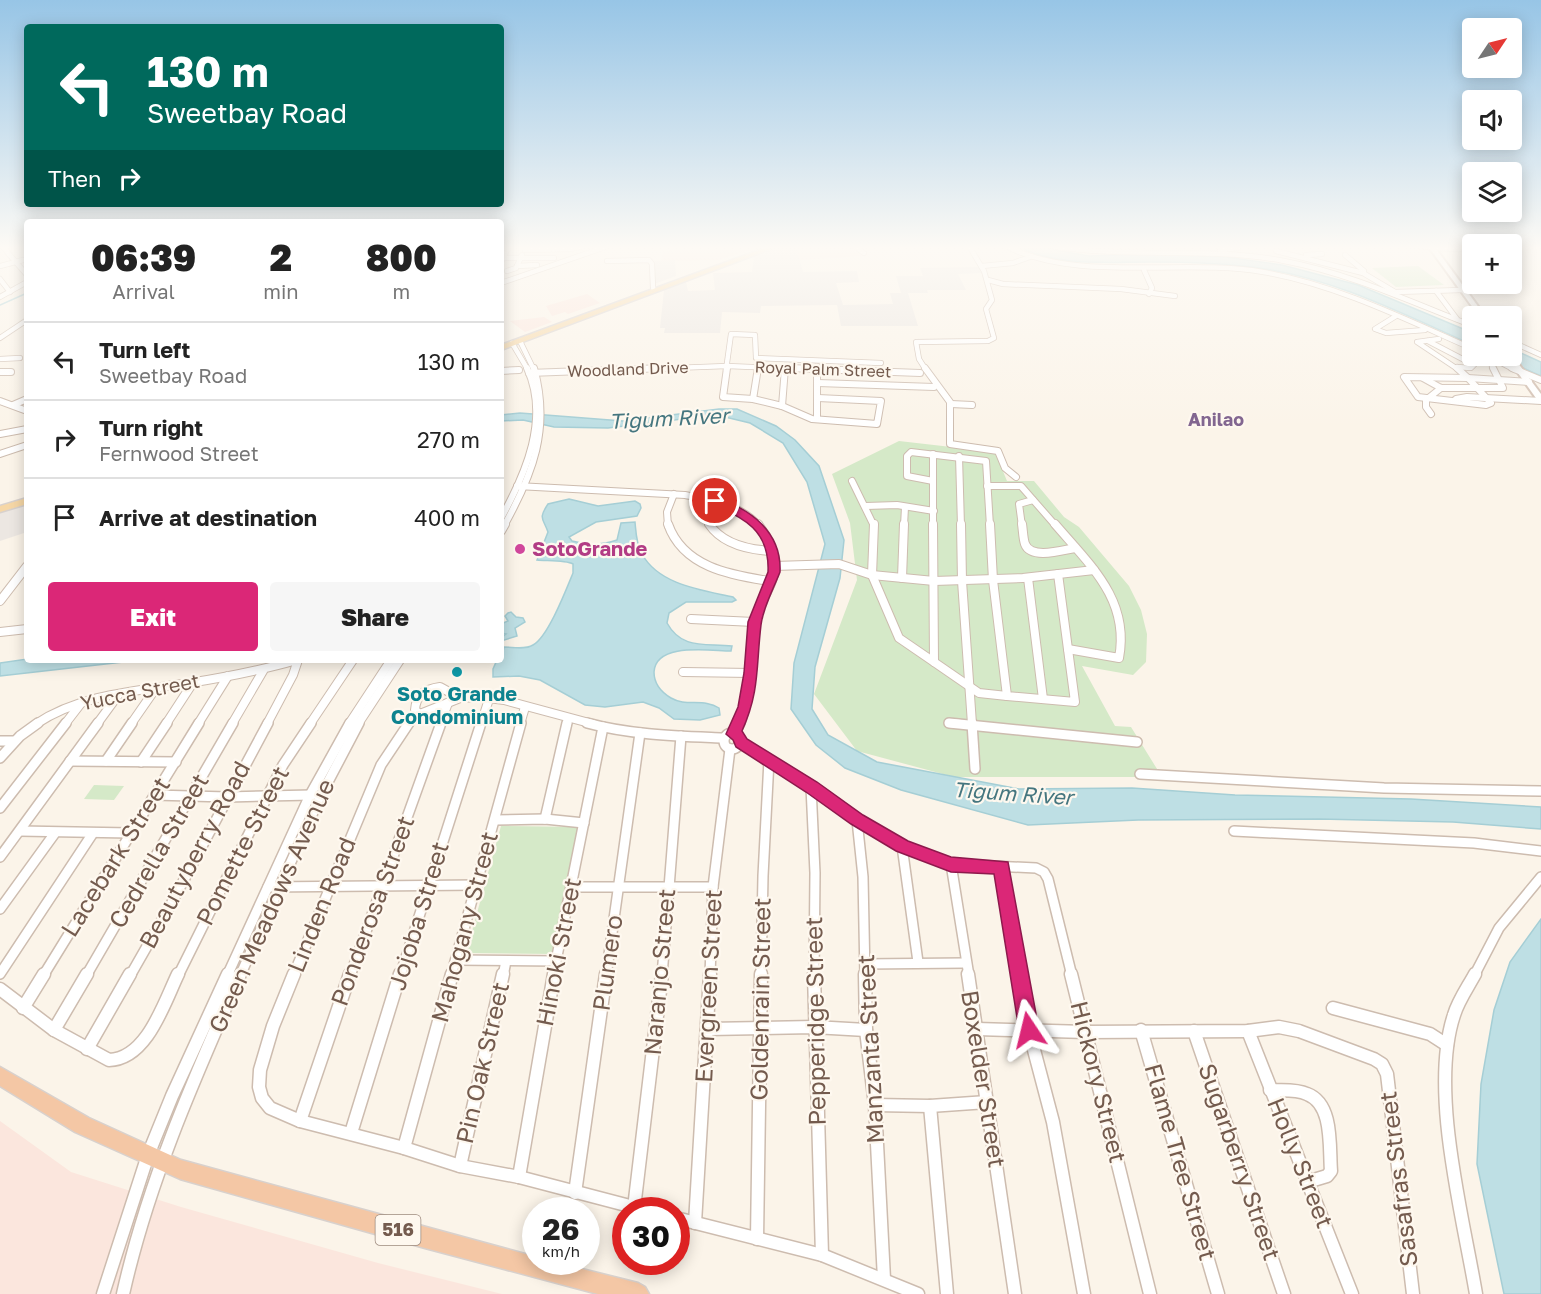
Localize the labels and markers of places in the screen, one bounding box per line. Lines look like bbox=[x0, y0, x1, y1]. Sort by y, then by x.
pin bbox=[689, 475, 740, 526]
place label: SotoGrande bbox=[532, 536, 648, 560]
marker: SotoGrande bbox=[513, 542, 527, 556]
marker: Soto Grande Condominium bbox=[450, 665, 464, 679]
place label: Soto Grande Condominium bbox=[391, 681, 523, 728]

